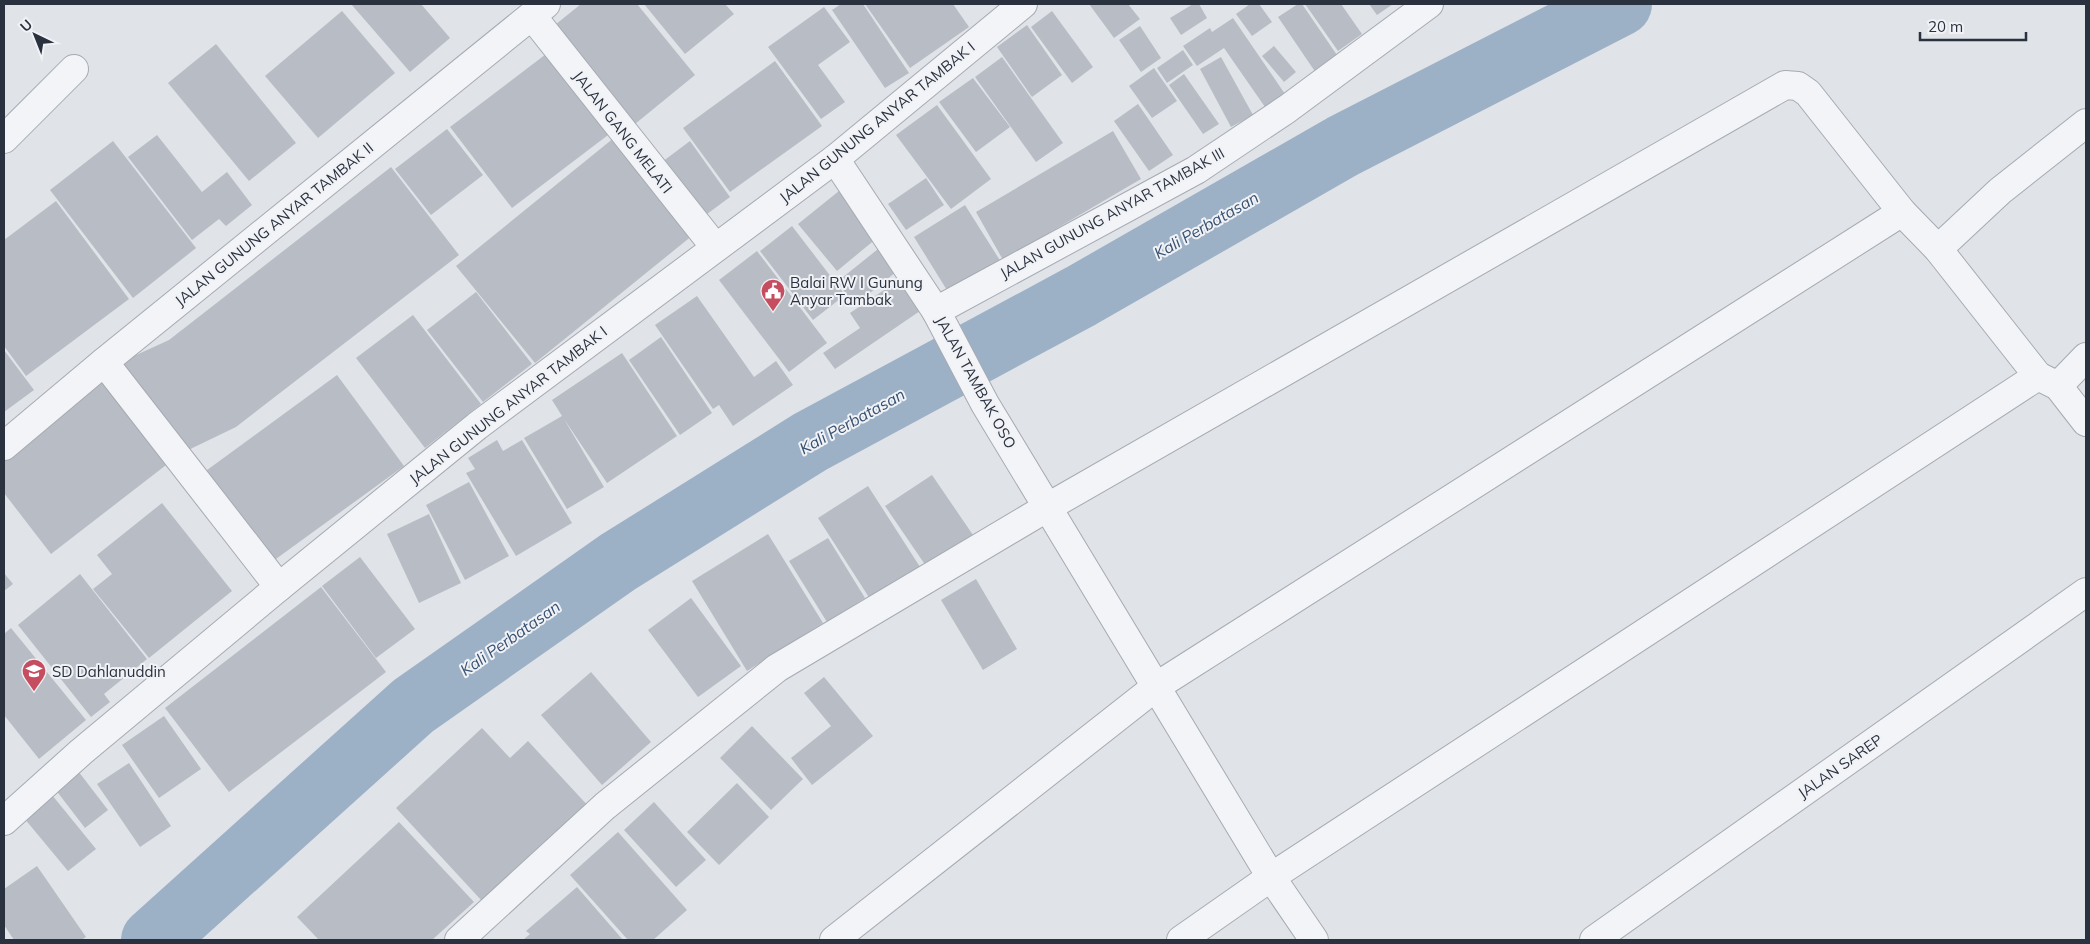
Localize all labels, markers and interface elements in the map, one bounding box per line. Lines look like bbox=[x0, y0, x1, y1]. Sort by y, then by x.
north arrow bbox=[10, 10, 60, 60]
scale bar bbox=[1920, 10, 2026, 42]
text: U bbox=[16, 15, 36, 36]
text: 20 m bbox=[1928, 17, 1963, 36]
street label: JALAN GUNUNG ANYAR TAMBAK I bbox=[775, 37, 979, 207]
street label: JALAN GANG MELATI bbox=[569, 67, 677, 197]
street label: JALAN GUNUNG ANYAR TAMBAK II bbox=[171, 138, 377, 310]
street label: JALAN GUNUNG ANYAR TAMBAK III bbox=[996, 143, 1228, 283]
water label: Kali Perbatasan bbox=[1150, 187, 1262, 263]
place label: Balai RW I Gunung Anyar Tambak bbox=[790, 273, 923, 309]
public building icon: Balai RW I Gunung Anyar Tambak bbox=[760, 278, 786, 312]
street label: JALAN TAMBAK OSO bbox=[932, 312, 1020, 452]
street label: JALAN GUNUNG ANYAR TAMBAK I bbox=[405, 322, 611, 488]
water label: Kali Perbatasan bbox=[796, 384, 908, 458]
water label: Kali Perbatasan bbox=[456, 596, 564, 680]
school or university icon: SD Dahlanuddin bbox=[21, 658, 47, 692]
place label: SD Dahlanuddin bbox=[52, 662, 166, 681]
street label: JALAN SAREP bbox=[1794, 730, 1886, 802]

